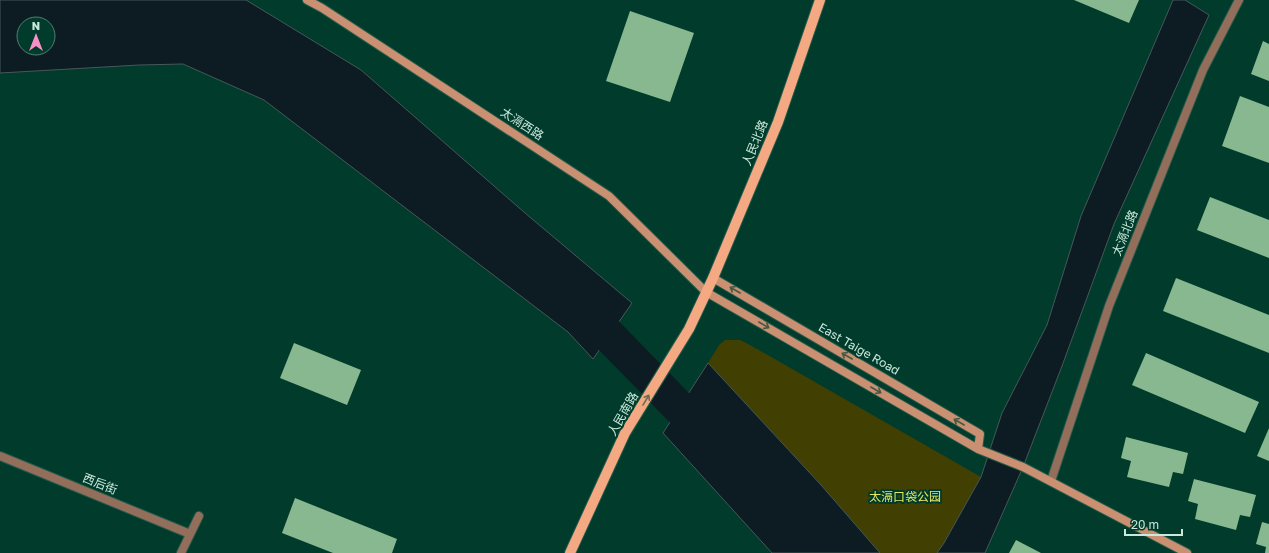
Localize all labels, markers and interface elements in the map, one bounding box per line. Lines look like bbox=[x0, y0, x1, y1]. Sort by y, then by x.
north arrow bbox=[16, 16, 56, 56]
text: N bbox=[32, 19, 40, 32]
street label: 太滆西路 bbox=[498, 104, 546, 143]
street label: 人民北路 bbox=[739, 118, 770, 168]
street label: 太滆北路 bbox=[1109, 208, 1140, 258]
one-way arrow bbox=[729, 286, 741, 294]
street label: East Taige Road bbox=[816, 319, 903, 378]
one-way arrow bbox=[758, 322, 770, 330]
one-way arrow bbox=[842, 352, 853, 360]
one-way arrow bbox=[870, 387, 882, 395]
street label: 人民南路 bbox=[604, 389, 641, 438]
one-way arrow bbox=[641, 394, 650, 405]
one-way arrow bbox=[953, 417, 965, 425]
street label: 西后街 bbox=[81, 470, 120, 497]
park label: 太滆口袋公园 bbox=[869, 489, 941, 504]
scale bar bbox=[1125, 511, 1182, 537]
text: 20 m bbox=[1131, 517, 1159, 532]

